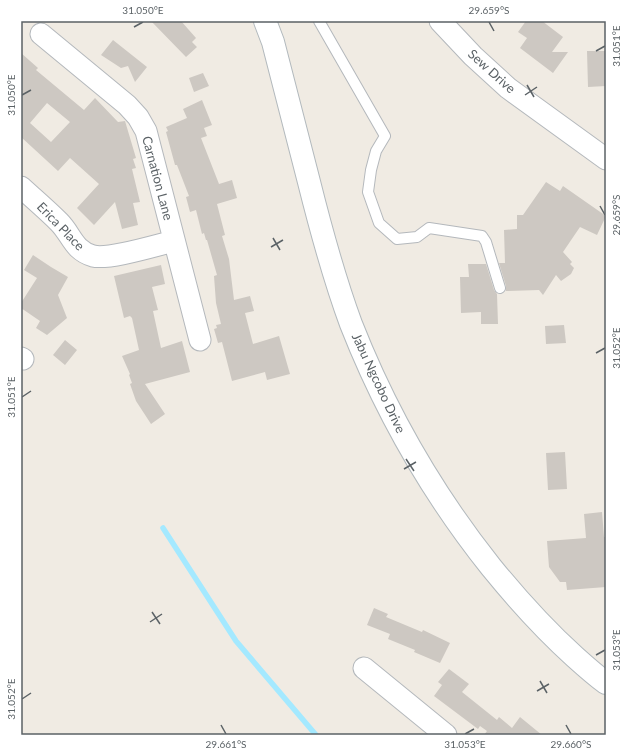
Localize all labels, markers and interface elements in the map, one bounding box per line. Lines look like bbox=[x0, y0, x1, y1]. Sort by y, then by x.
text: 31.050°E bbox=[122, 4, 164, 16]
text: 29.659°S bbox=[469, 4, 509, 16]
text: 31.051°E bbox=[610, 25, 622, 67]
street label: Sew Drive bbox=[465, 46, 519, 96]
text: 31.050°E bbox=[5, 74, 17, 116]
street label: Carnation Lane bbox=[139, 134, 177, 222]
text: 29.659°S bbox=[610, 195, 622, 235]
street label: Erica Place bbox=[34, 198, 88, 254]
text: 31.052°E bbox=[610, 327, 622, 369]
street label: Jabu Ngcobo Drive bbox=[349, 331, 409, 436]
text: 31.051°E bbox=[5, 376, 17, 418]
text: 31.053°E bbox=[610, 629, 622, 671]
text: 31.052°E bbox=[5, 678, 17, 720]
text: 29.661°S bbox=[206, 738, 246, 750]
text: 31.053°E bbox=[444, 738, 486, 750]
text: 29.660°S bbox=[551, 738, 591, 750]

